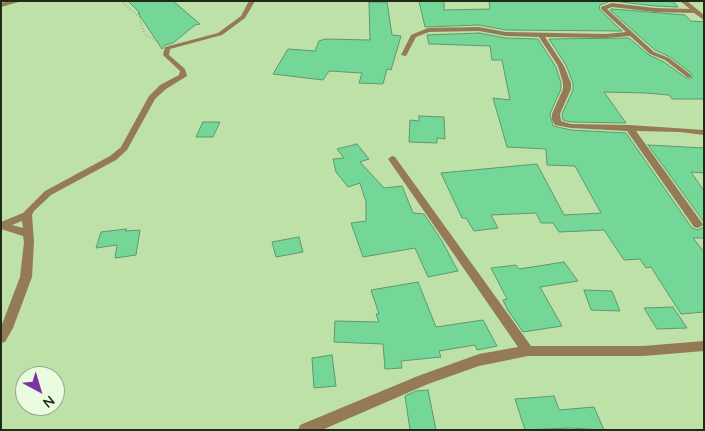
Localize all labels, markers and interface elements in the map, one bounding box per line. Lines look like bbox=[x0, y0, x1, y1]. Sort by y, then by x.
north arrow bbox=[15, 366, 65, 416]
text: N bbox=[39, 392, 58, 412]

